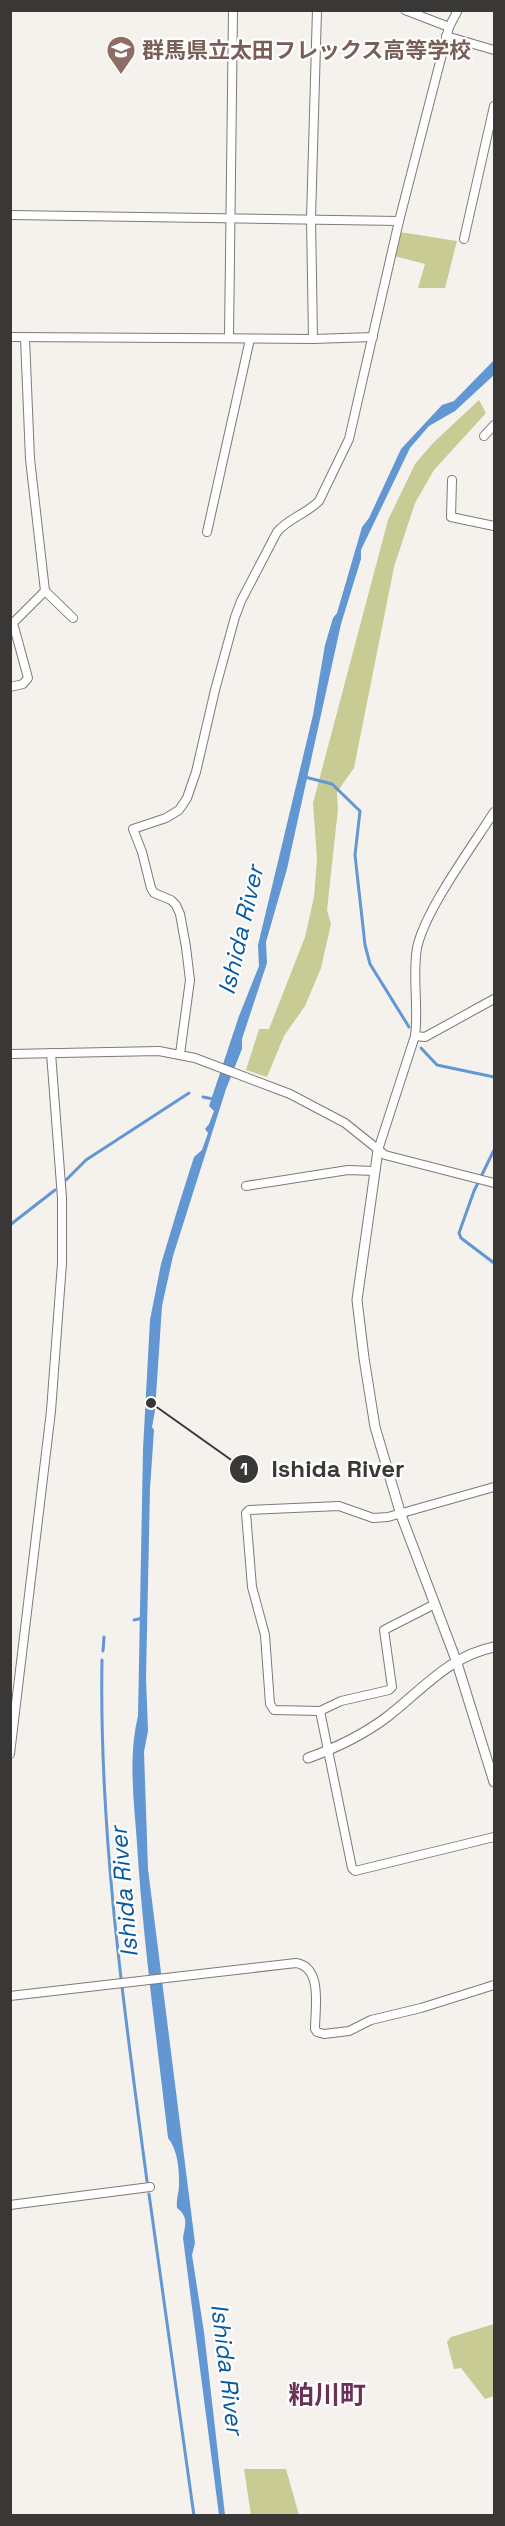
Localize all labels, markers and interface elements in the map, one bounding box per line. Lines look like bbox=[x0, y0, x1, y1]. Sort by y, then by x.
school or university icon: 群馬県立太田フレックス高等学校 bbox=[105, 34, 137, 76]
place label: 群馬県立太田フレックス高等学校 bbox=[142, 36, 471, 64]
water label: Ishida River bbox=[211, 860, 271, 997]
callout: Ishida River bbox=[229, 1448, 416, 1490]
text: Ishida River bbox=[271, 1453, 405, 1484]
text: 1 bbox=[240, 1457, 248, 1480]
water label: Ishida River bbox=[102, 1822, 145, 1959]
water label: Ishida River bbox=[204, 2302, 251, 2439]
district label: 粕川町 bbox=[288, 2378, 366, 2412]

